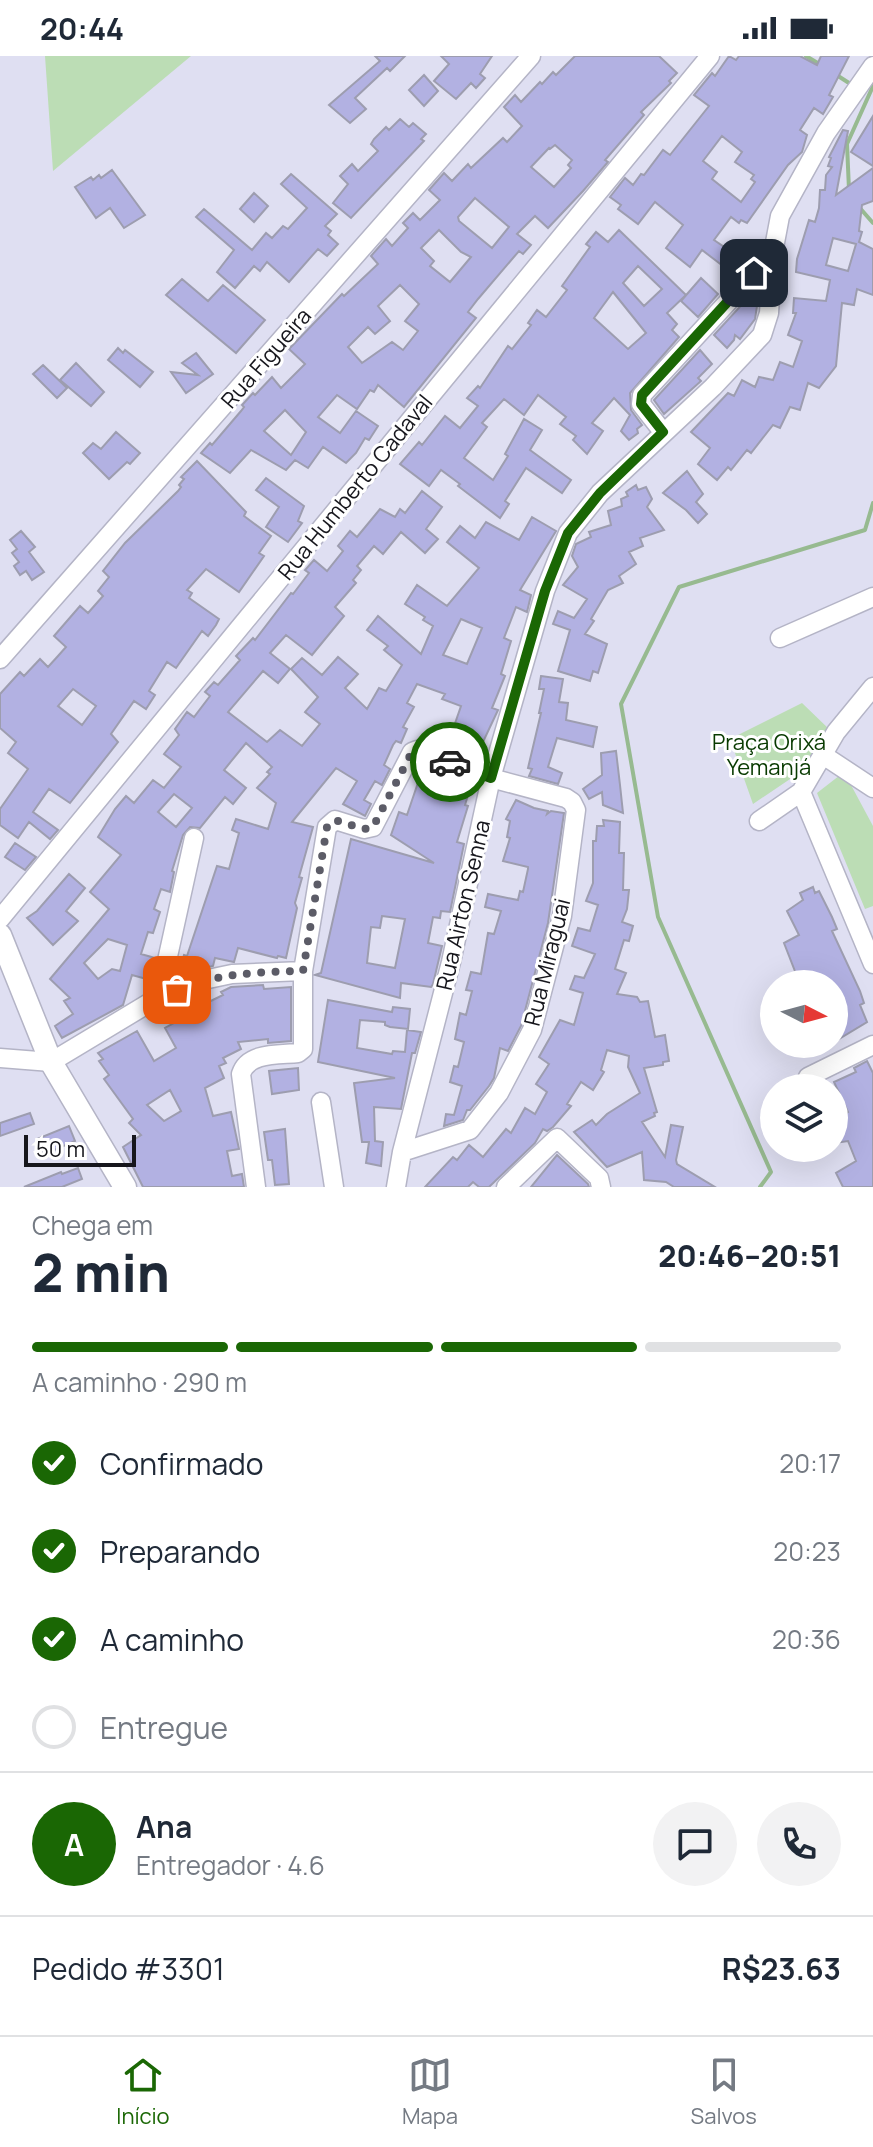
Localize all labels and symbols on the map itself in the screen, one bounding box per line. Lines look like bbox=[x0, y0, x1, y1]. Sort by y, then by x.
pin bbox=[720, 239, 788, 307]
street label: Rua Figueira bbox=[214, 302, 318, 414]
street label: Rua Humberto Cadaval bbox=[271, 388, 439, 586]
courier bbox=[410, 722, 490, 802]
park label: Praça Orixá Yemanjá bbox=[712, 727, 826, 782]
street label: Rua Airton Senna bbox=[429, 817, 497, 993]
street label: Rua Miraguai bbox=[517, 895, 577, 1029]
pin bbox=[143, 956, 211, 1024]
north arrow bbox=[760, 970, 848, 1058]
scale bar bbox=[24, 1131, 136, 1167]

